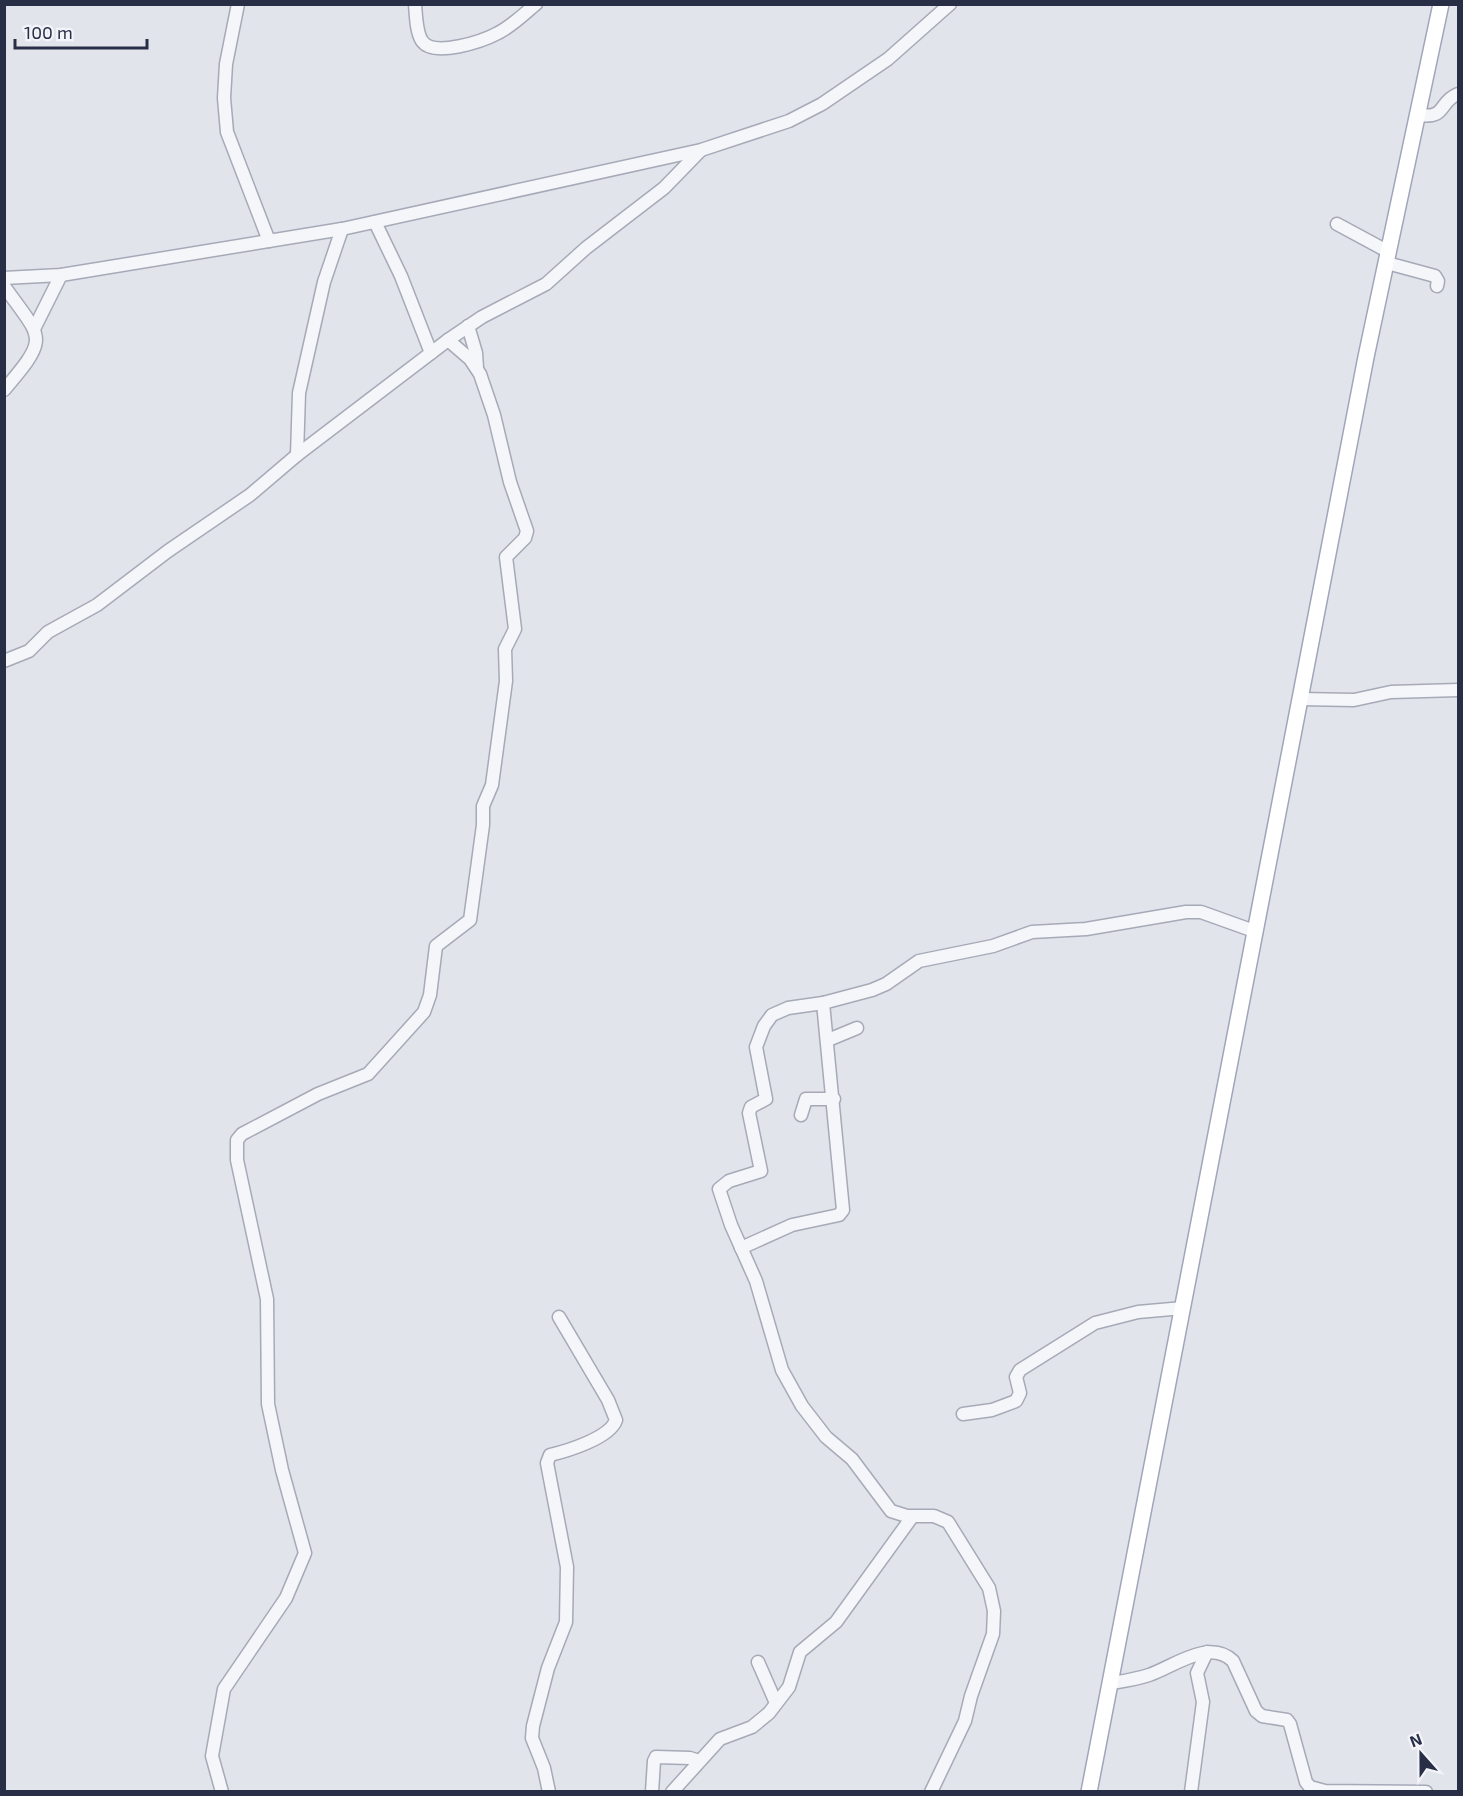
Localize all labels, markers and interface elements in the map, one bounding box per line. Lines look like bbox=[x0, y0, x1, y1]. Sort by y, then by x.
scale bar bbox=[15, 12, 147, 50]
text: 100 m bbox=[24, 21, 73, 43]
north arrow bbox=[1391, 1724, 1451, 1784]
text: N bbox=[1407, 1729, 1424, 1750]

